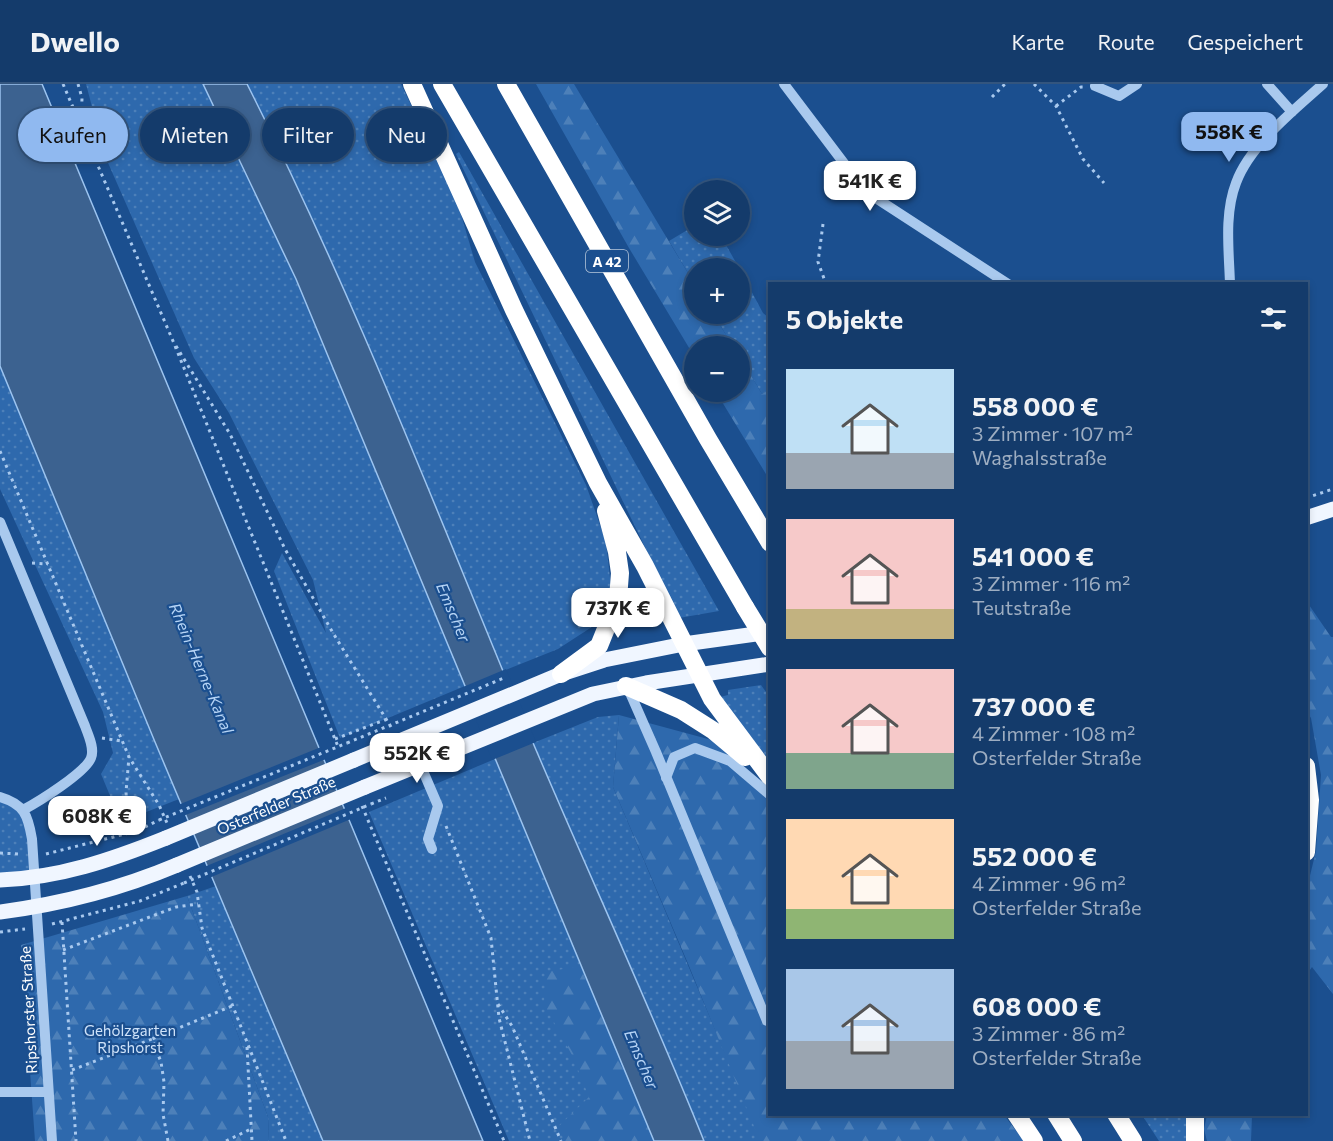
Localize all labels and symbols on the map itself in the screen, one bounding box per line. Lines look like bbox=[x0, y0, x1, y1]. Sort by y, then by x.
pin: 558K € bbox=[1180, 112, 1278, 163]
pin: 541K € bbox=[821, 161, 919, 212]
road number: A 42 bbox=[586, 250, 628, 272]
water label: Emscher bbox=[433, 579, 475, 645]
pin: 737K € bbox=[569, 588, 667, 639]
water label: Rhein-Herne-Kanal bbox=[166, 600, 239, 737]
pin: 552K € bbox=[368, 733, 466, 784]
street label: Osterfelder Straße bbox=[214, 772, 338, 838]
pin: 608K € bbox=[48, 796, 146, 847]
street label: Ripshorster Straße bbox=[16, 946, 40, 1074]
park label: Gehölzgarten Ripshorst bbox=[84, 1021, 176, 1056]
water label: Emscher bbox=[621, 1026, 663, 1092]

